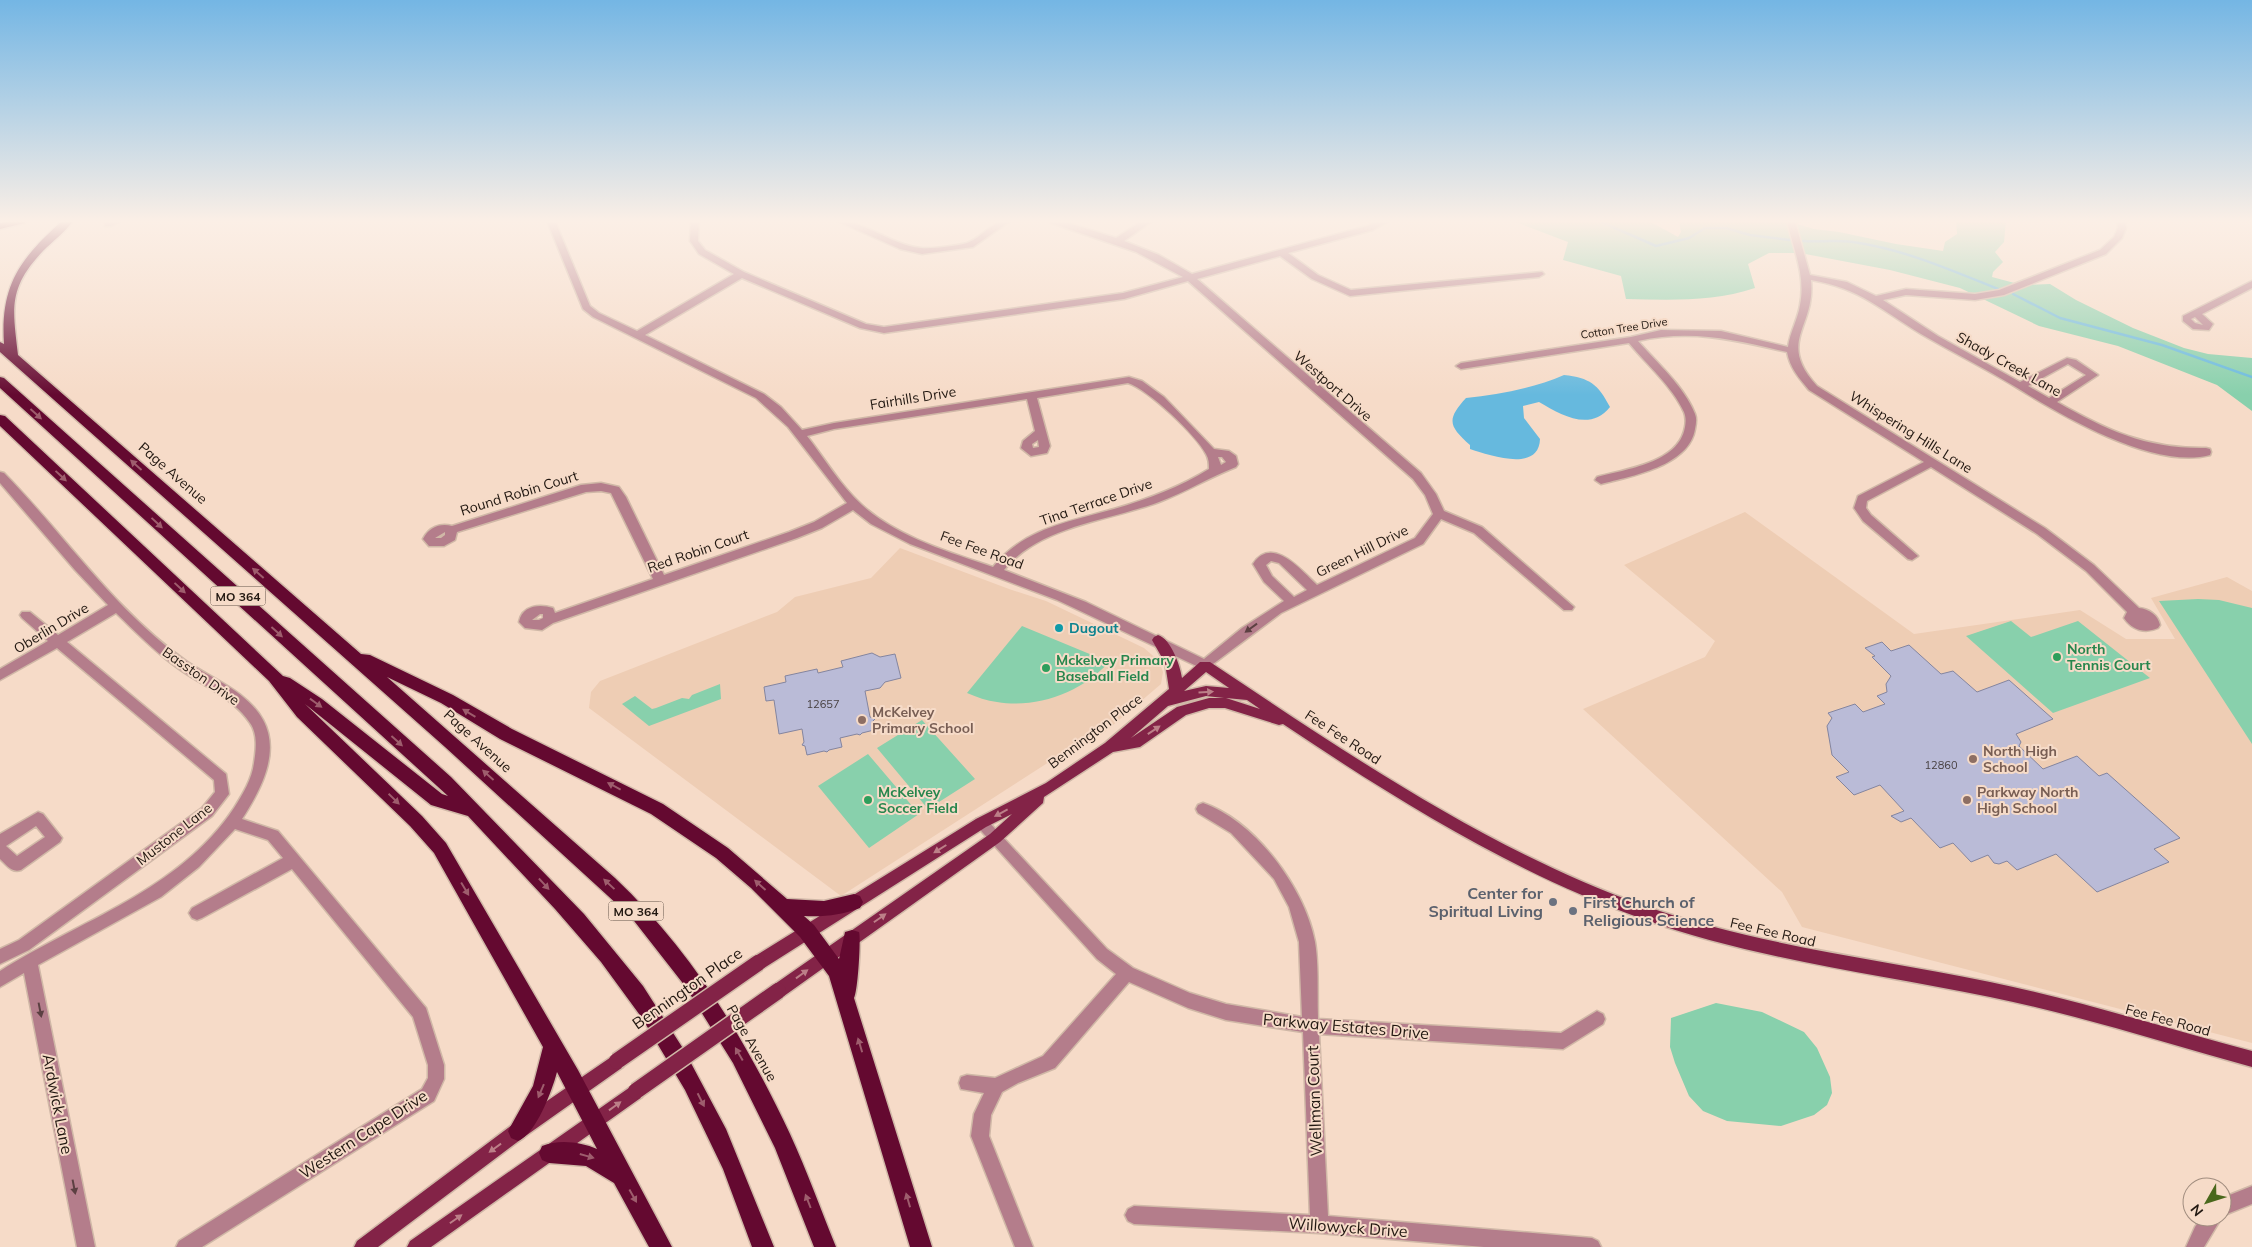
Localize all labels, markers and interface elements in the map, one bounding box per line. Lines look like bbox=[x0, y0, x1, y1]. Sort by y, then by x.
street label: Cotton Tree Drive bbox=[1580, 314, 1668, 342]
street label: Shady Creek Lane bbox=[1953, 328, 2065, 400]
street label: Westport Drive bbox=[1290, 347, 1376, 425]
street label: Fairhills Drive bbox=[869, 382, 957, 414]
street label: Whispering Hills Lane bbox=[1846, 387, 1976, 477]
one-way arrow bbox=[30, 408, 42, 420]
street label: Page Avenue bbox=[135, 438, 211, 508]
one-way arrow bbox=[130, 460, 143, 471]
street label: Round Robin Court bbox=[458, 466, 580, 520]
one-way arrow bbox=[55, 470, 67, 482]
street label: Tina Terrace Drive bbox=[1038, 474, 1154, 530]
one-way arrow bbox=[150, 517, 162, 529]
street label: Green Hill Drive bbox=[1313, 521, 1411, 581]
street label: Red Robin Court bbox=[645, 525, 751, 577]
street label: Fee Fee Road bbox=[938, 527, 1026, 573]
one-way arrow bbox=[252, 567, 265, 578]
one-way arrow bbox=[173, 582, 185, 594]
road number: MO 364 bbox=[210, 586, 266, 606]
street label: Oberlin Drive bbox=[10, 599, 92, 657]
place label: Dugout bbox=[1069, 619, 1119, 637]
marker: Dugout bbox=[1053, 622, 1065, 634]
one-way arrow bbox=[1244, 623, 1258, 633]
one-way arrow bbox=[271, 626, 283, 638]
place label: North Tennis Court bbox=[2067, 640, 2151, 674]
street label: Basston Drive bbox=[159, 643, 243, 709]
place label: Mckelvey Primary Baseball Field bbox=[1056, 651, 1174, 685]
marker: North Tennis Court bbox=[2051, 651, 2063, 663]
marker: Mckelvey Primary Baseball Field bbox=[1040, 662, 1052, 674]
one-way arrow bbox=[1198, 688, 1214, 696]
street label: Bennington Place bbox=[1044, 690, 1146, 772]
house number: 12657 bbox=[807, 697, 840, 711]
one-way arrow bbox=[309, 698, 322, 709]
place label: McKelvey Primary School bbox=[872, 703, 974, 737]
street label: Page Avenue bbox=[440, 706, 516, 776]
street label: Fee Fee Road bbox=[1301, 706, 1385, 768]
one-way arrow bbox=[463, 708, 476, 717]
marker: McKelvey Primary School bbox=[856, 714, 868, 726]
one-way arrow bbox=[1147, 725, 1161, 735]
one-way arrow bbox=[391, 735, 403, 747]
place label: North High School bbox=[1983, 742, 2057, 776]
marker: North High School bbox=[1967, 753, 1979, 765]
house number: 12860 bbox=[1925, 758, 1958, 772]
one-way arrow bbox=[483, 769, 495, 781]
one-way arrow bbox=[607, 782, 621, 791]
place label: McKelvey Soccer Field bbox=[878, 783, 958, 817]
place label: Parkway North High School bbox=[1977, 783, 2078, 817]
one-way arrow bbox=[387, 793, 399, 805]
marker: McKelvey Soccer Field bbox=[862, 794, 874, 806]
marker: Parkway North High School bbox=[1961, 794, 1973, 806]
street label: Mustone Lane bbox=[133, 799, 215, 869]
one-way arrow bbox=[993, 809, 1008, 817]
one-way arrow bbox=[933, 844, 946, 854]
one-way arrow bbox=[538, 878, 550, 890]
one-way arrow bbox=[603, 878, 615, 890]
one-way arrow bbox=[754, 879, 766, 891]
one-way arrow bbox=[461, 882, 469, 897]
place label: Center for Spiritual Living bbox=[1428, 883, 1544, 921]
place label: First Church of Religious Science bbox=[1583, 892, 1715, 930]
marker: Center for Spiritual Living bbox=[1547, 896, 1559, 908]
road number: MO 364 bbox=[608, 901, 664, 920]
marker: First Church of Religious Science bbox=[1567, 905, 1579, 917]
one-way arrow bbox=[873, 913, 887, 923]
street label: Fee Fee Road bbox=[1728, 913, 1818, 951]
street label: Bennington Place bbox=[628, 943, 746, 1033]
one-way arrow bbox=[795, 969, 809, 979]
street label: Fee Fee Road bbox=[2124, 1000, 2212, 1040]
street label: Page Avenue bbox=[723, 1001, 781, 1085]
one-way arrow bbox=[36, 1002, 44, 1018]
street label: Parkway Estates Drive bbox=[1262, 1009, 1430, 1043]
one-way arrow bbox=[856, 1037, 864, 1052]
street label: Wellman Court bbox=[1302, 1045, 1326, 1157]
one-way arrow bbox=[734, 1048, 743, 1061]
street label: Ardwick Lane bbox=[38, 1052, 78, 1156]
one-way arrow bbox=[537, 1084, 545, 1098]
street label: Western Cape Drive bbox=[295, 1085, 431, 1183]
one-way arrow bbox=[697, 1092, 705, 1107]
one-way arrow bbox=[608, 1101, 621, 1112]
one-way arrow bbox=[488, 1143, 502, 1153]
one-way arrow bbox=[580, 1152, 595, 1160]
north arrow bbox=[2182, 1177, 2232, 1227]
one-way arrow bbox=[70, 1179, 78, 1194]
one-way arrow bbox=[628, 1189, 637, 1203]
one-way arrow bbox=[903, 1193, 911, 1208]
one-way arrow bbox=[803, 1194, 811, 1209]
text: N bbox=[2187, 1200, 2207, 1220]
street label: Willowyck Drive bbox=[1288, 1213, 1408, 1241]
one-way arrow bbox=[449, 1214, 463, 1224]

